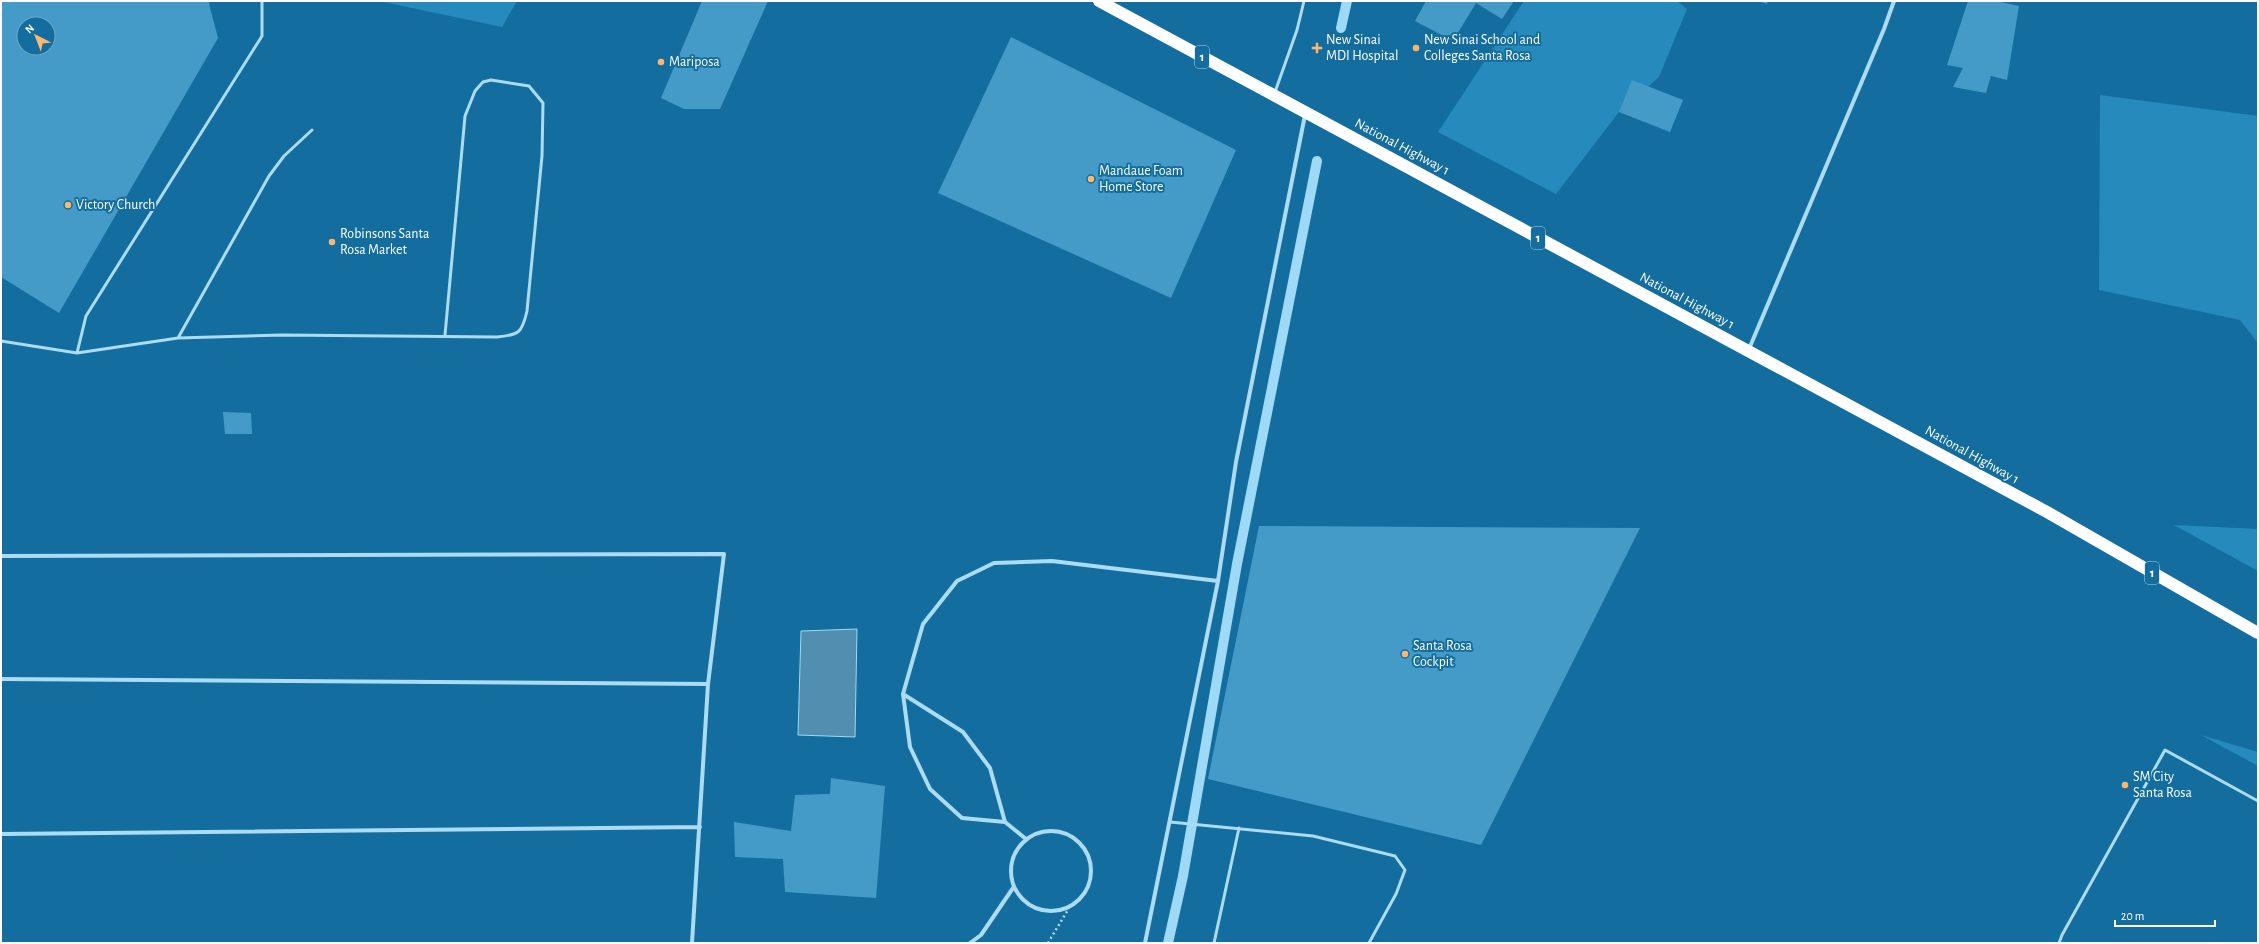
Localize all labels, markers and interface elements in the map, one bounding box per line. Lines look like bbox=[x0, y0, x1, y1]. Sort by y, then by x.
north arrow bbox=[16, 16, 56, 56]
text: N bbox=[23, 22, 36, 36]
place label: New Sinai MDI Hospital bbox=[1326, 33, 1398, 63]
place label: New Sinai School and Colleges Santa Rosa bbox=[1424, 33, 1540, 63]
marker: New Sinai MDI Hospital bbox=[1311, 42, 1323, 54]
marker: New Sinai School and Colleges Santa Rosa bbox=[1411, 43, 1421, 53]
road number: 1 bbox=[1195, 46, 1209, 68]
place label: Mariposa bbox=[669, 55, 720, 69]
marker: Mariposa bbox=[656, 57, 666, 67]
street label: National Highway 1 bbox=[1352, 116, 1452, 178]
place label: Mandaue Foam Home Store bbox=[1099, 164, 1183, 194]
marker: Mandaue Foam Home Store bbox=[1086, 174, 1096, 184]
place label: Victory Church bbox=[76, 198, 155, 212]
marker: Victory Church bbox=[63, 200, 73, 210]
place label: Robinsons Santa Rosa Market bbox=[340, 227, 430, 257]
road number: 1 bbox=[1531, 227, 1545, 249]
marker: Robinsons Santa Rosa Market bbox=[327, 237, 337, 247]
street label: National Highway 1 bbox=[1637, 270, 1737, 332]
street label: National Highway 1 bbox=[1923, 423, 2021, 487]
road number: 1 bbox=[2145, 562, 2159, 584]
place label: Santa Rosa Cockpit bbox=[1413, 639, 1472, 669]
marker: Santa Rosa Cockpit bbox=[1400, 649, 1410, 659]
place label: SM City Santa Rosa bbox=[2133, 770, 2192, 800]
marker: SM City Santa Rosa bbox=[2120, 780, 2130, 790]
scale bar bbox=[2115, 902, 2215, 928]
text: 20 m bbox=[2121, 910, 2144, 922]

